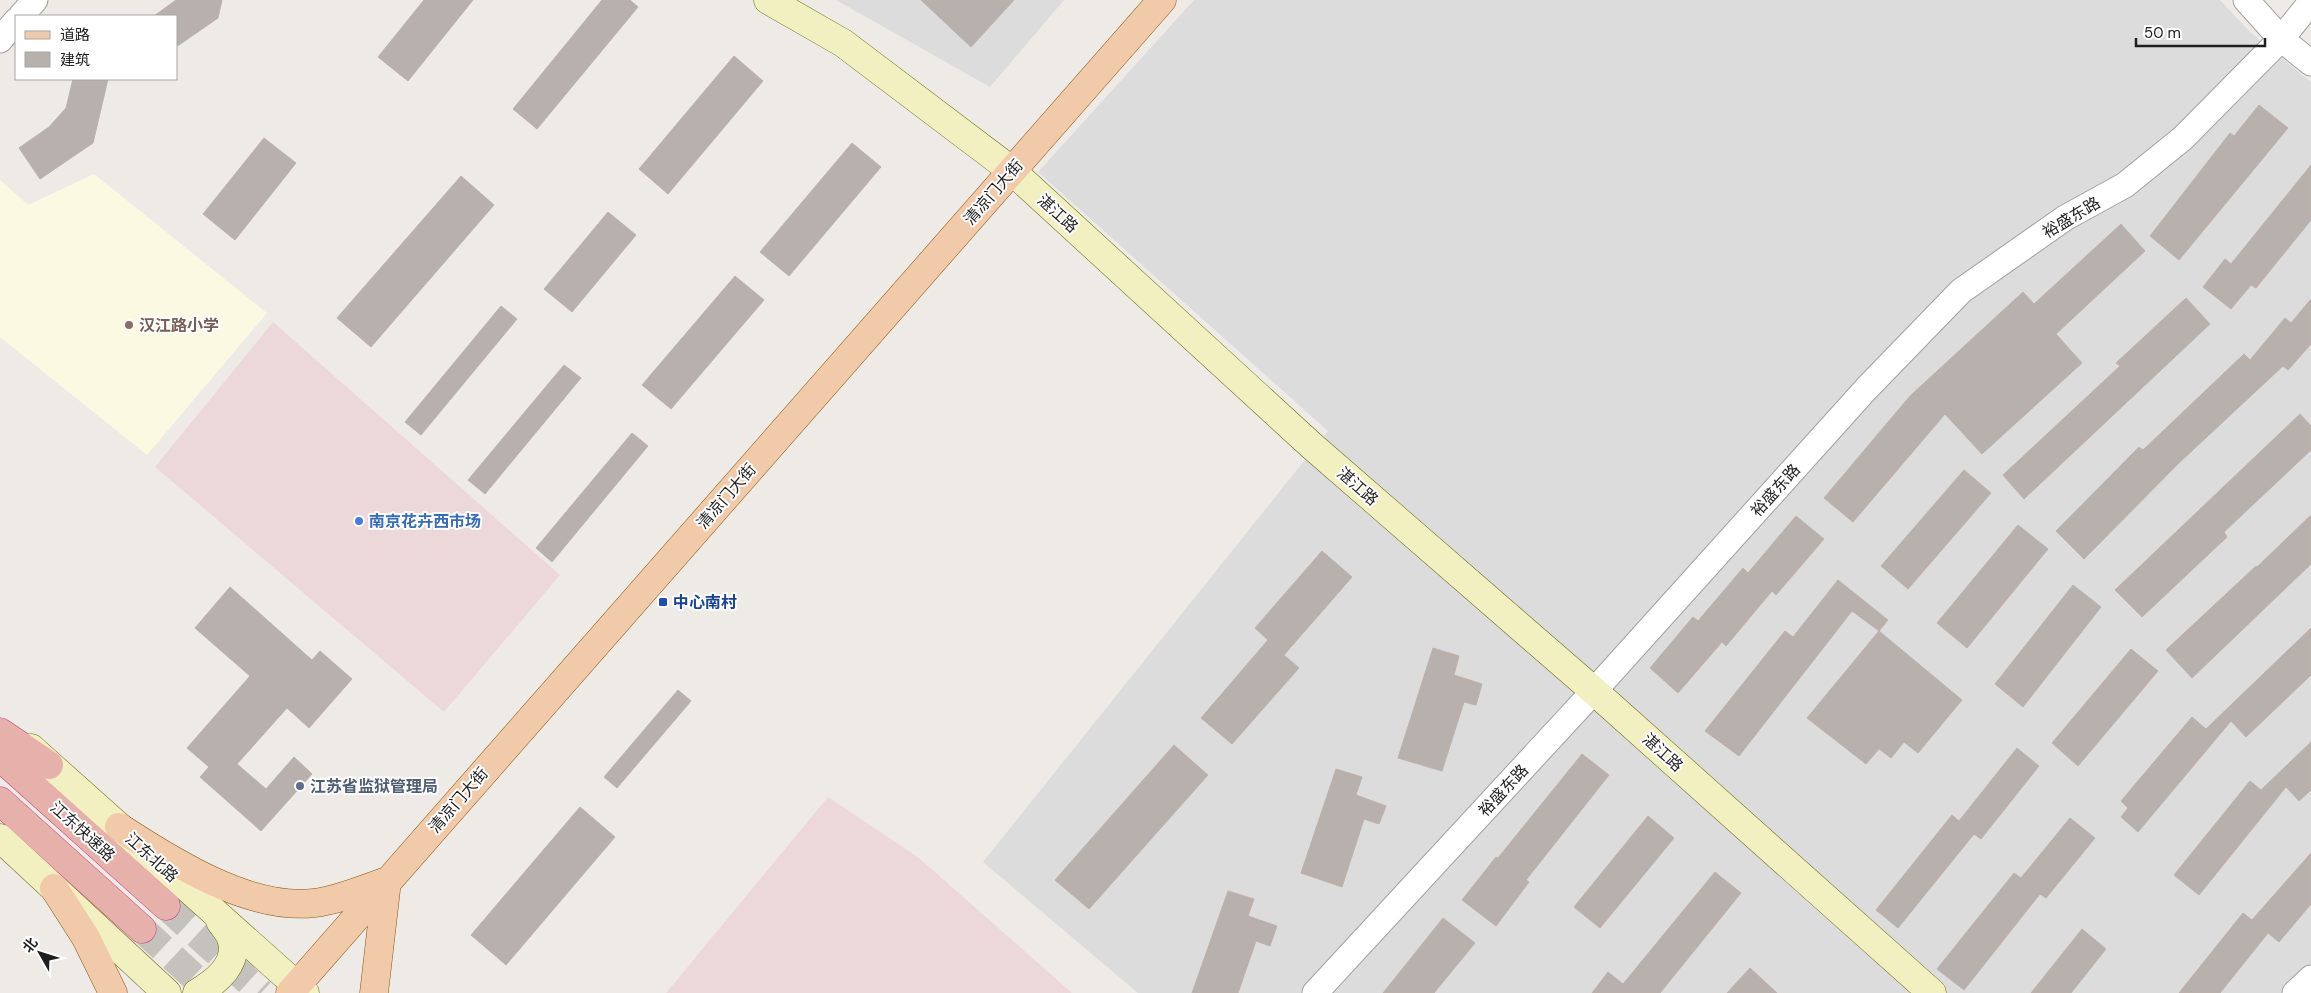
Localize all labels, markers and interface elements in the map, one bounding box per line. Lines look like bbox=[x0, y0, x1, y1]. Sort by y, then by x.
legend bbox=[15, 15, 178, 80]
scale bar bbox=[2136, 15, 2265, 47]
text: 50 m bbox=[2144, 23, 2181, 43]
text: 道路 bbox=[60, 25, 90, 45]
text: 建筑 bbox=[60, 50, 90, 70]
street label: 清凉门大街 bbox=[959, 155, 1028, 229]
street label: 湛江路 bbox=[1033, 190, 1083, 237]
street label: 裕盛东路 bbox=[2038, 192, 2104, 243]
place label: 汉江路小学 bbox=[139, 315, 219, 336]
marker: 汉江路小学 bbox=[123, 319, 135, 331]
street label: 清凉门大街 bbox=[692, 459, 761, 533]
street label: 裕盛东路 bbox=[1746, 460, 1805, 521]
street label: 湛江路 bbox=[1333, 463, 1383, 510]
place label: 南京花卉西市场 bbox=[369, 511, 481, 532]
marker: 南京花卉西市场 bbox=[353, 515, 365, 527]
place label: 中心南村 bbox=[673, 592, 737, 613]
marker: 中心南村 bbox=[657, 596, 669, 608]
street label: 湛江路 bbox=[1638, 729, 1688, 776]
street label: 裕盛东路 bbox=[1474, 760, 1533, 821]
street label: 清凉门大街 bbox=[424, 763, 493, 837]
place label: 江苏省监狱管理局 bbox=[310, 776, 438, 797]
marker: 江苏省监狱管理局 bbox=[294, 780, 306, 792]
street label: 江东快速路 bbox=[46, 797, 119, 866]
street label: 江东北路 bbox=[121, 828, 182, 887]
north arrow bbox=[15, 928, 65, 978]
text: 北 bbox=[18, 934, 41, 956]

